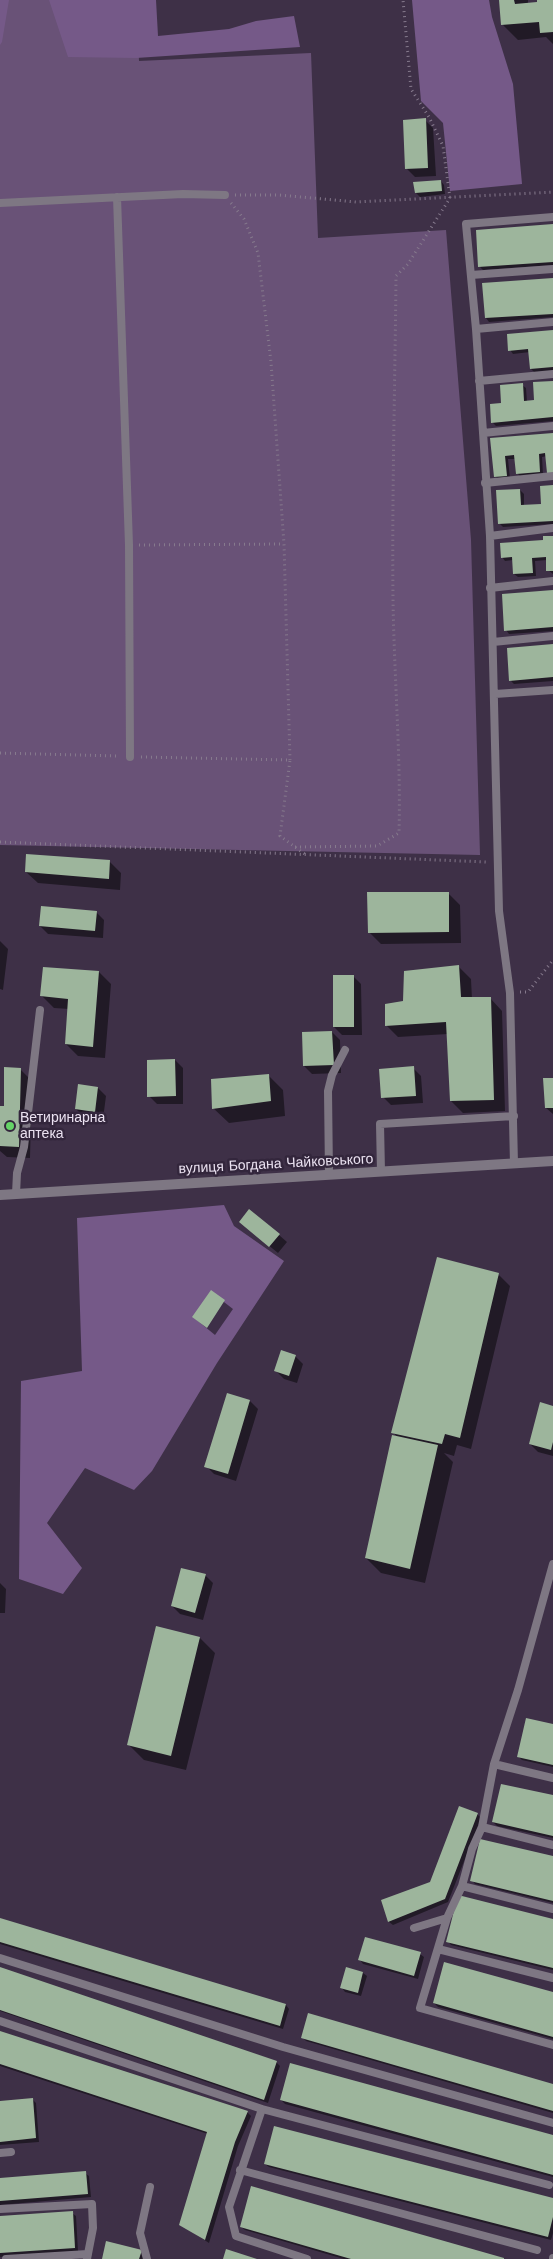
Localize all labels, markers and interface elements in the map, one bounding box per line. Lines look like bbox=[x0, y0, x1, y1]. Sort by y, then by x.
place label: Ветиринарна аптека bbox=[20, 1110, 105, 1142]
marker: Ветиринарна аптека bbox=[4, 1120, 16, 1132]
street label: вулиця Богдана Чайковського bbox=[178, 1151, 374, 1177]

